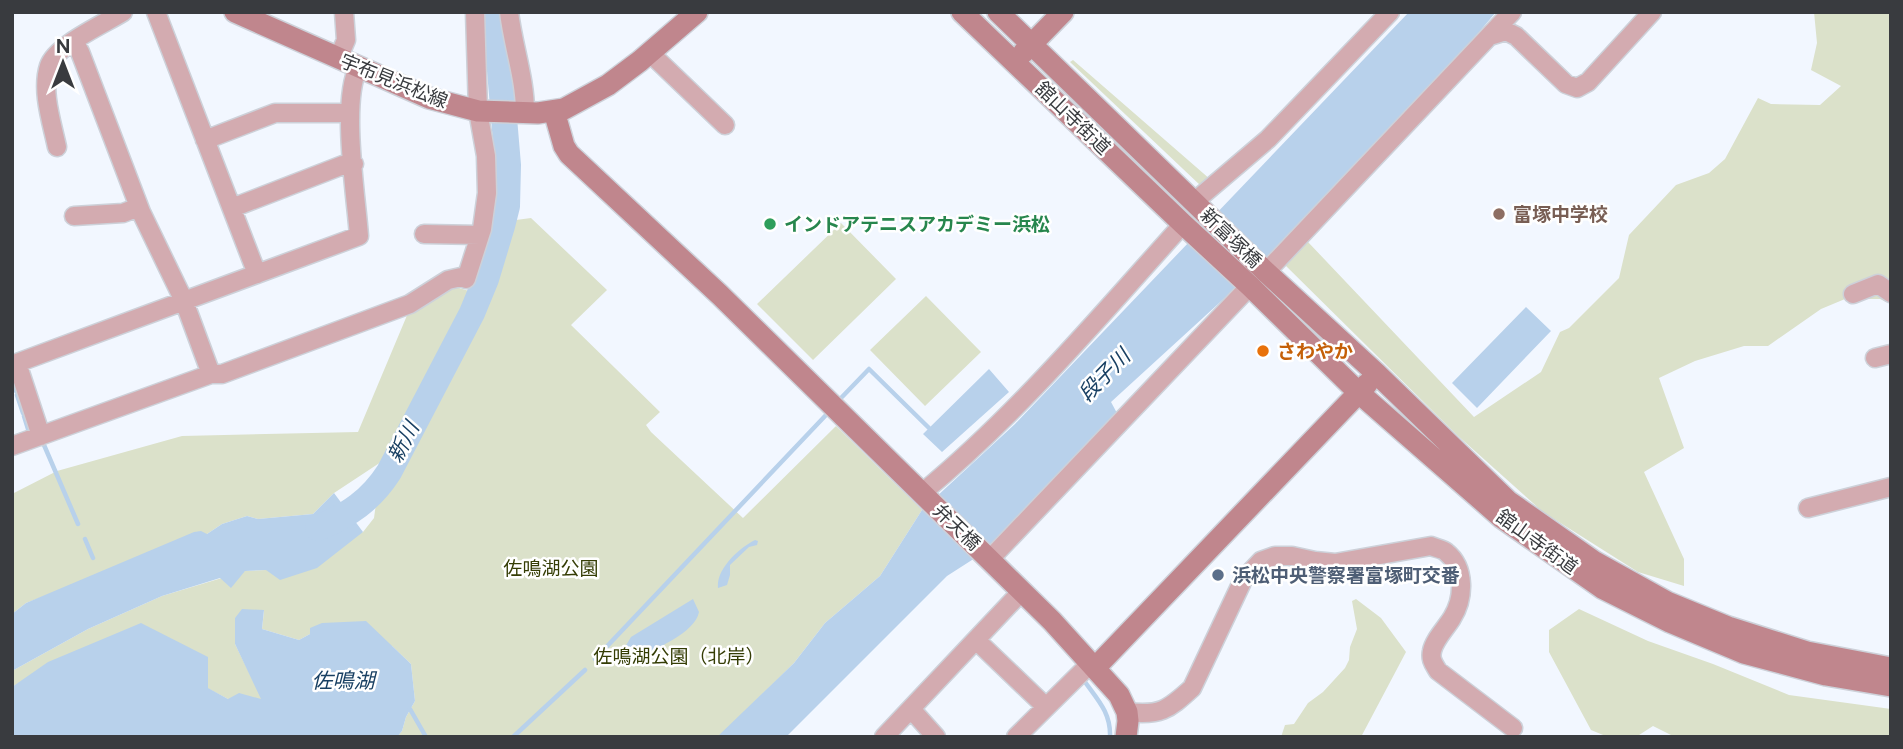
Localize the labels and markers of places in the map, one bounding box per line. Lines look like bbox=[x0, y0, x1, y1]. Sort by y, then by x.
place label: 富塚中学校 bbox=[1513, 203, 1608, 226]
marker: 富塚中学校 bbox=[1491, 206, 1507, 222]
place label: インドアテニスアカデミー浜松 bbox=[784, 213, 1050, 236]
marker: インドアテニスアカデミー浜松 bbox=[762, 216, 778, 232]
place label: さわやか bbox=[1277, 340, 1353, 363]
marker: さわやか bbox=[1255, 343, 1271, 359]
place label: 浜松中央警察署富塚町交番 bbox=[1232, 564, 1460, 587]
marker: 浜松中央警察署富塚町交番 bbox=[1210, 567, 1226, 583]

